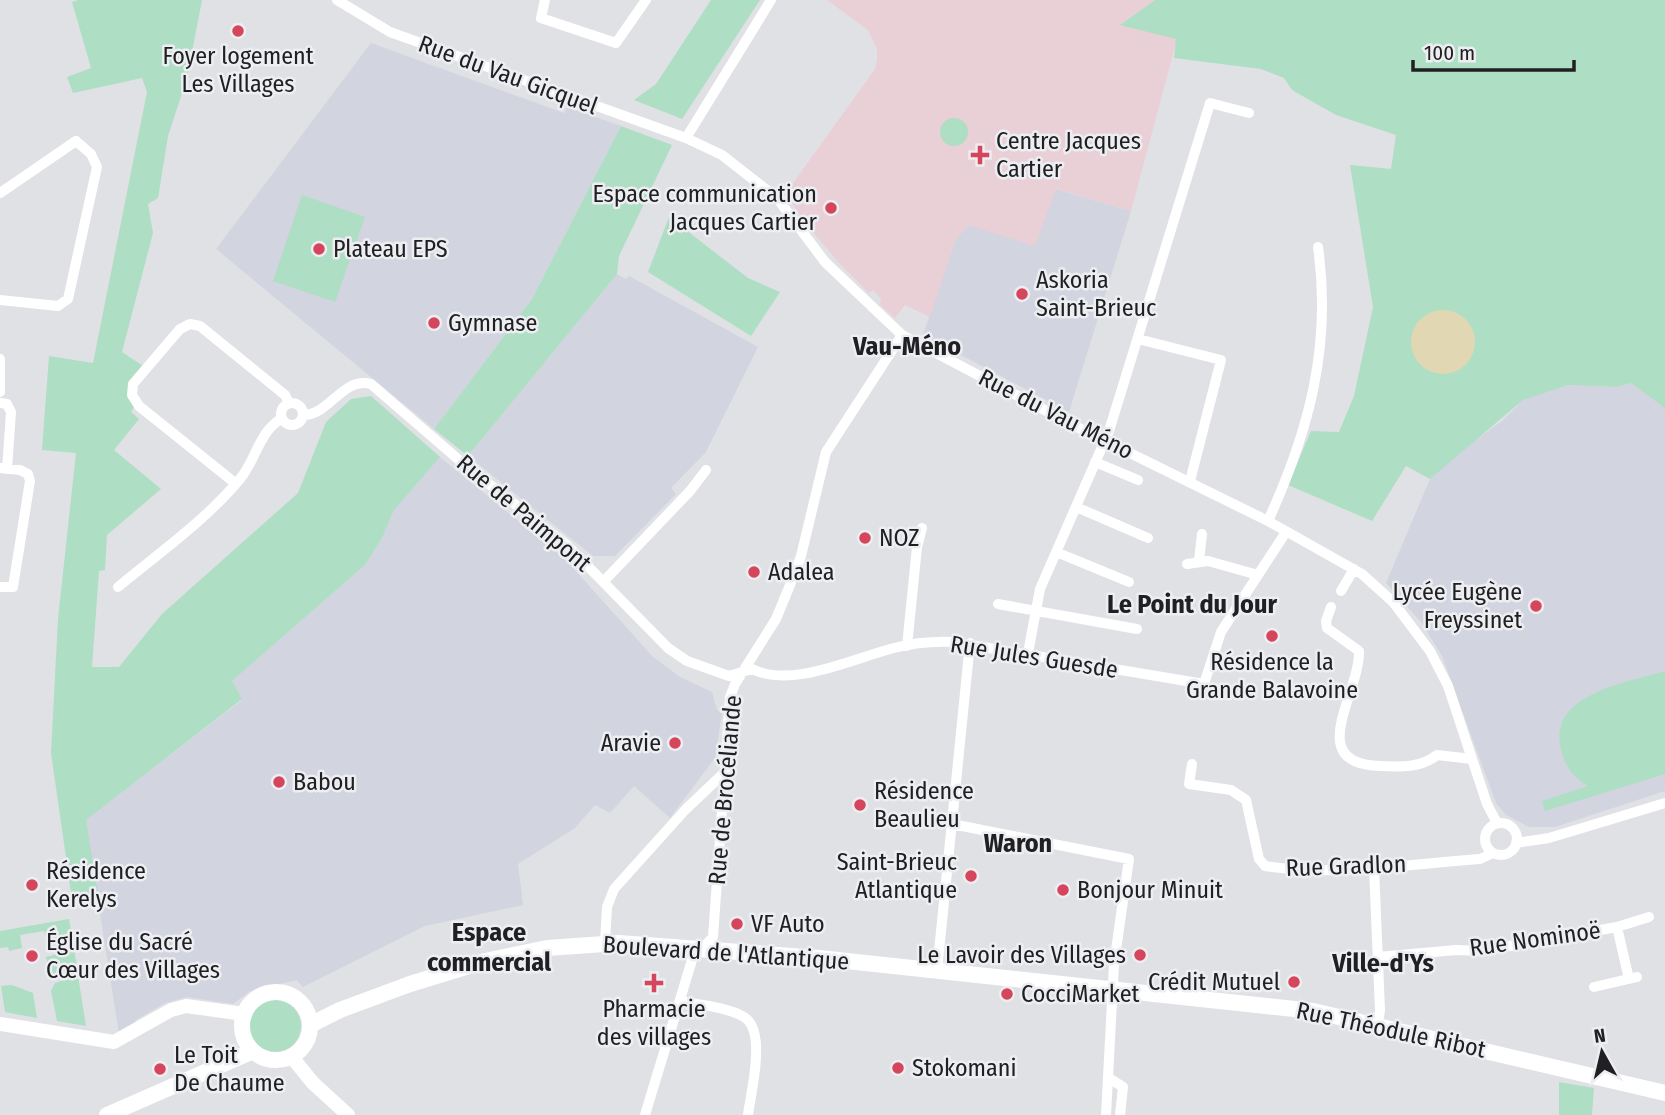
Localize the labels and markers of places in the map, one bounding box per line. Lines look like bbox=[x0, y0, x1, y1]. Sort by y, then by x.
marker: Foyer logement Les Villages bbox=[230, 23, 246, 39]
place label: Foyer logement Les Villages bbox=[162, 42, 314, 98]
place label: Centre Jacques Cartier bbox=[996, 127, 1141, 183]
marker: Centre Jacques Cartier bbox=[970, 145, 990, 165]
place label: Espace communication Jacques Cartier bbox=[592, 180, 818, 236]
marker: Espace communication Jacques Cartier bbox=[823, 200, 839, 216]
place label: Plateau EPS bbox=[333, 235, 448, 263]
marker: Plateau EPS bbox=[311, 241, 327, 257]
place label: Askoria Saint-Brieuc bbox=[1036, 266, 1156, 322]
marker: Askoria Saint-Brieuc bbox=[1014, 286, 1030, 302]
place label: Gymnase bbox=[448, 309, 537, 337]
marker: Gymnase bbox=[426, 315, 442, 331]
place label: NOZ bbox=[879, 524, 919, 552]
marker: NOZ bbox=[857, 530, 873, 546]
place label: Adalea bbox=[768, 558, 835, 586]
marker: Adalea bbox=[746, 564, 762, 580]
place label: Lycée Eugène Freyssinet bbox=[1392, 578, 1522, 634]
marker: Lycée Eugène Freyssinet bbox=[1528, 598, 1544, 614]
marker: Résidence la Grande Balavoine bbox=[1264, 628, 1280, 644]
place label: Résidence la Grande Balavoine bbox=[1186, 648, 1358, 704]
place label: Aravie bbox=[601, 729, 661, 757]
marker: Aravie bbox=[667, 735, 683, 751]
place label: Babou bbox=[293, 768, 356, 796]
marker: Babou bbox=[271, 774, 287, 790]
place label: Résidence Beaulieu bbox=[874, 777, 974, 833]
marker: Résidence Beaulieu bbox=[852, 797, 868, 813]
place label: Saint-Brieuc Atlantique bbox=[837, 848, 957, 904]
place label: Résidence Kerelys bbox=[46, 857, 146, 913]
marker: Saint-Brieuc Atlantique bbox=[963, 868, 979, 884]
place label: Bonjour Minuit bbox=[1077, 876, 1223, 904]
marker: Résidence Kerelys bbox=[24, 877, 40, 893]
marker: Bonjour Minuit bbox=[1055, 882, 1071, 898]
place label: VF Auto bbox=[751, 910, 825, 938]
marker: VF Auto bbox=[729, 916, 745, 932]
place label: Église du Sacré Cœur des Villages bbox=[46, 927, 220, 984]
place label: Le Lavoir des Villages bbox=[917, 941, 1126, 969]
marker: Le Lavoir des Villages bbox=[1132, 947, 1148, 963]
marker: Église du Sacré Cœur des Villages bbox=[24, 948, 40, 964]
place label: Crédit Mutuel bbox=[1148, 968, 1280, 996]
marker: Crédit Mutuel bbox=[1286, 974, 1302, 990]
marker: Pharmacie des villages bbox=[646, 975, 662, 991]
place label: CocciMarket bbox=[1021, 980, 1139, 1008]
marker: CocciMarket bbox=[999, 986, 1015, 1002]
place label: Pharmacie des villages bbox=[597, 995, 711, 1051]
place label: Le Toit De Chaume bbox=[174, 1041, 285, 1097]
place label: Stokomani bbox=[912, 1054, 1017, 1082]
marker: Stokomani bbox=[890, 1060, 906, 1076]
marker: Le Toit De Chaume bbox=[152, 1061, 168, 1077]

